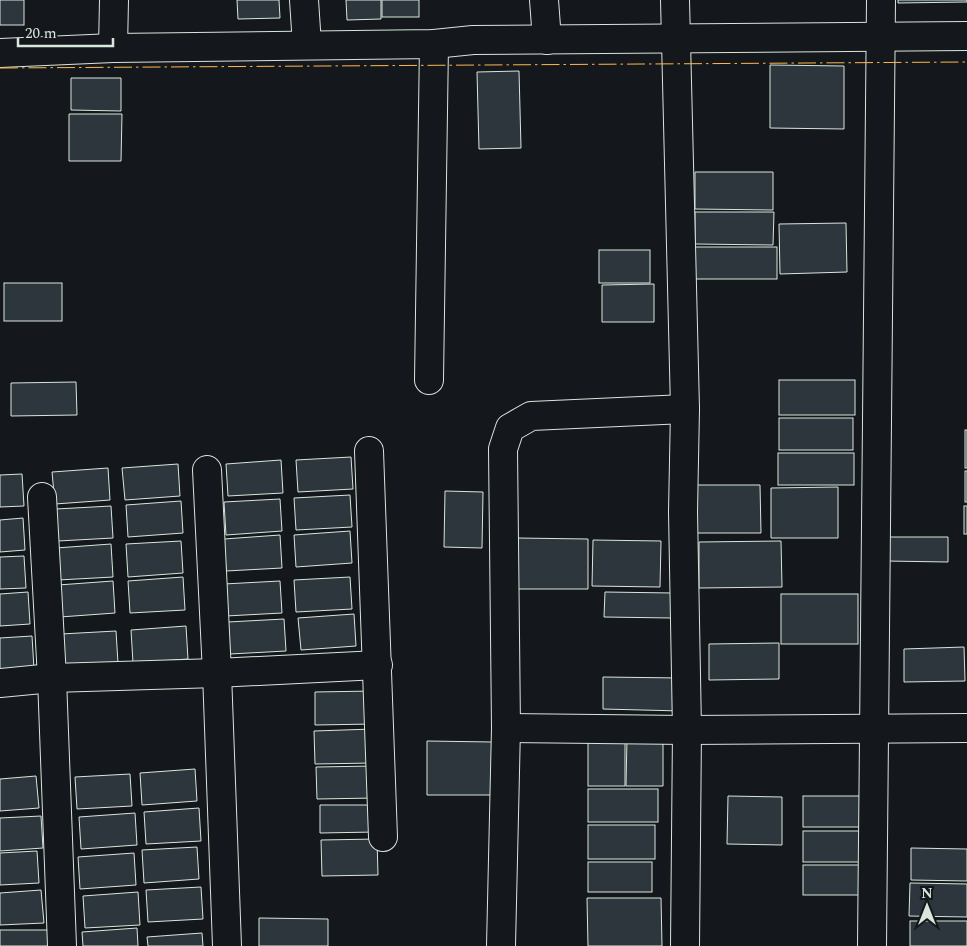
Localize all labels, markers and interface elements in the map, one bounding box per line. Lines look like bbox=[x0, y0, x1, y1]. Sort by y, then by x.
scale bar bbox=[18, 15, 112, 47]
text: 20 m bbox=[25, 22, 57, 45]
north arrow bbox=[902, 881, 952, 931]
text: N bbox=[921, 883, 933, 904]

